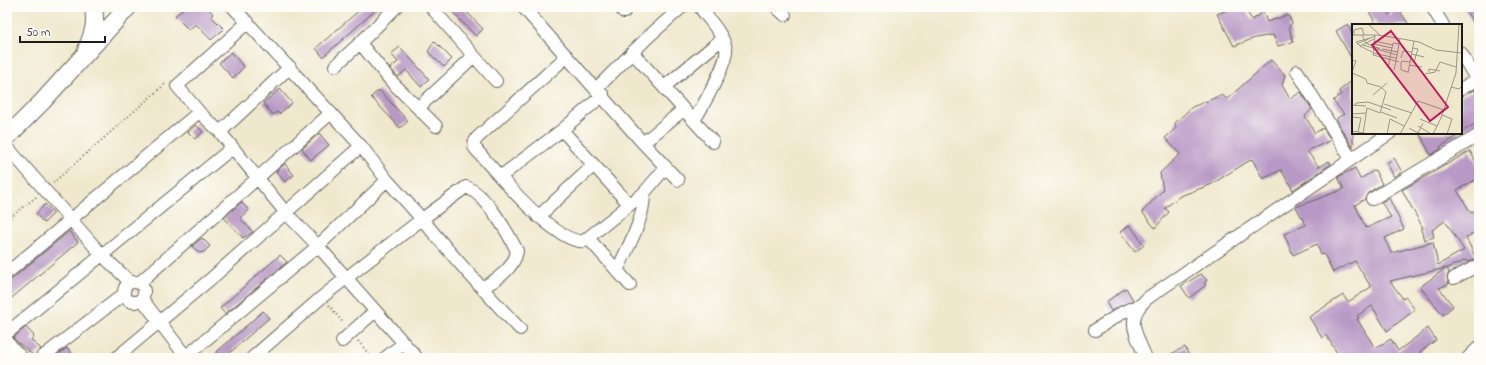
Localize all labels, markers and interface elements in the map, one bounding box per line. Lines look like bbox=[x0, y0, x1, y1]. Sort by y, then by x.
scale bar bbox=[20, 18, 105, 44]
text: 50 m bbox=[26, 24, 50, 42]
inset map bbox=[1352, 24, 1462, 134]

